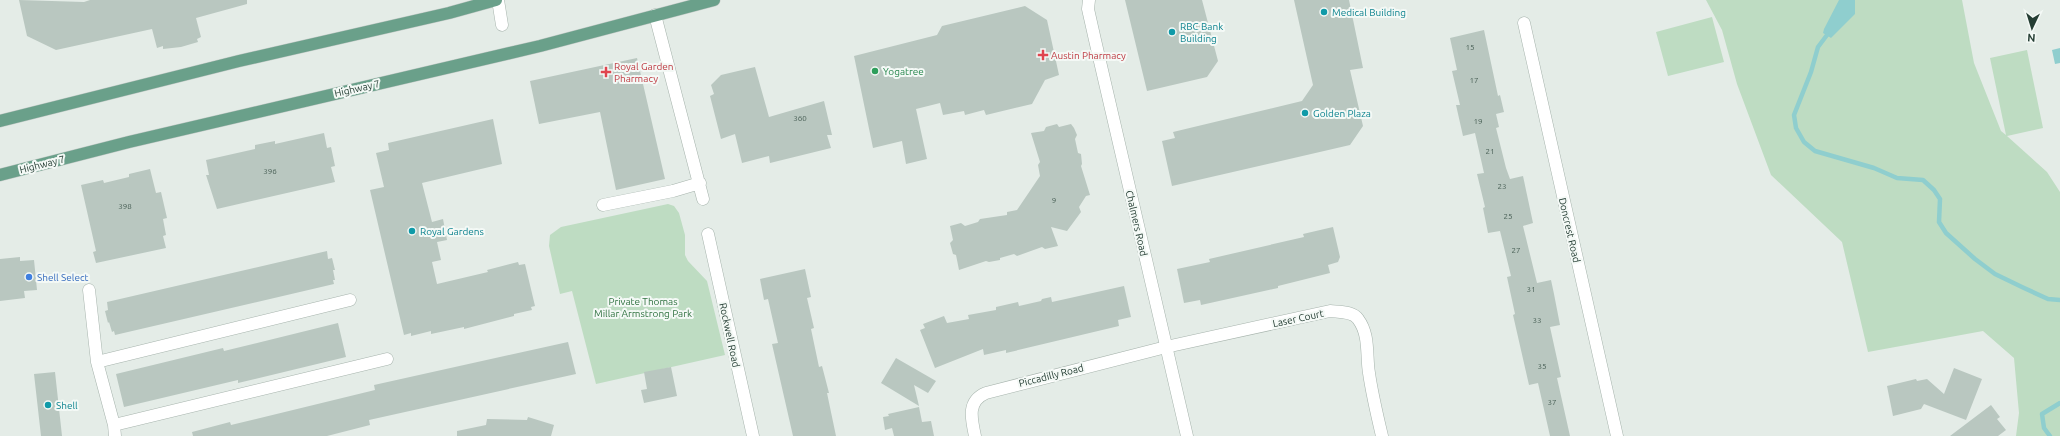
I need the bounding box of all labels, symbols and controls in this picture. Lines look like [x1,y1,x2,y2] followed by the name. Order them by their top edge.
[1319,7,1329,17] marker: Medical Building
[1332,7,1406,18] place label: Medical Building
[2012,8,2052,48] north arrow
[1180,21,1223,44] place label: RBC Bank Building
[1167,27,1177,37] marker: RBC Bank Building
[2027,32,2036,44] text: N
[1465,43,1475,52] house number: 15
[1038,50,1048,60] marker: Austin Pharmacy
[1051,50,1126,61] place label: Austin Pharmacy
[614,61,674,84] place label: Royal Garden Pharmacy
[870,66,880,76] marker: Yogatree
[883,66,924,77] place label: Yogatree
[601,67,611,77] marker: Royal Garden Pharmacy
[1469,76,1479,85] house number: 17
[333,78,381,99] street label: Highway 7
[1300,108,1310,118] marker: Golden Plaza
[1313,108,1371,119] place label: Golden Plaza
[793,114,807,123] house number: 360
[1473,117,1483,126] house number: 19
[1485,147,1495,156] house number: 21
[18,154,66,175] street label: Highway 7
[263,167,277,176] house number: 396
[1497,182,1507,191] house number: 23
[1124,189,1149,257] street label: Chalmers Road
[1052,196,1056,205] house number: 9
[1557,197,1582,264] street label: Doncrest Road
[118,202,132,211] house number: 398
[1503,212,1513,221] house number: 25
[407,226,417,236] marker: Royal Gardens
[420,226,484,237] place label: Royal Gardens
[1511,246,1521,255] house number: 27
[24,272,34,282] marker: Shell Select
[37,272,89,283] place label: Shell Select
[1526,285,1536,294] house number: 31
[594,296,692,319] park label: Private Thomas Millar Armstrong Park
[717,302,742,368] street label: Rockwell Road
[1272,308,1325,329] street label: Laser Court
[1532,316,1542,325] house number: 33
[1018,362,1085,389] street label: Piccadilly Road
[1537,362,1547,371] house number: 35
[1547,398,1557,407] house number: 37
[43,400,53,410] marker: Shell
[56,400,78,411] place label: Shell

